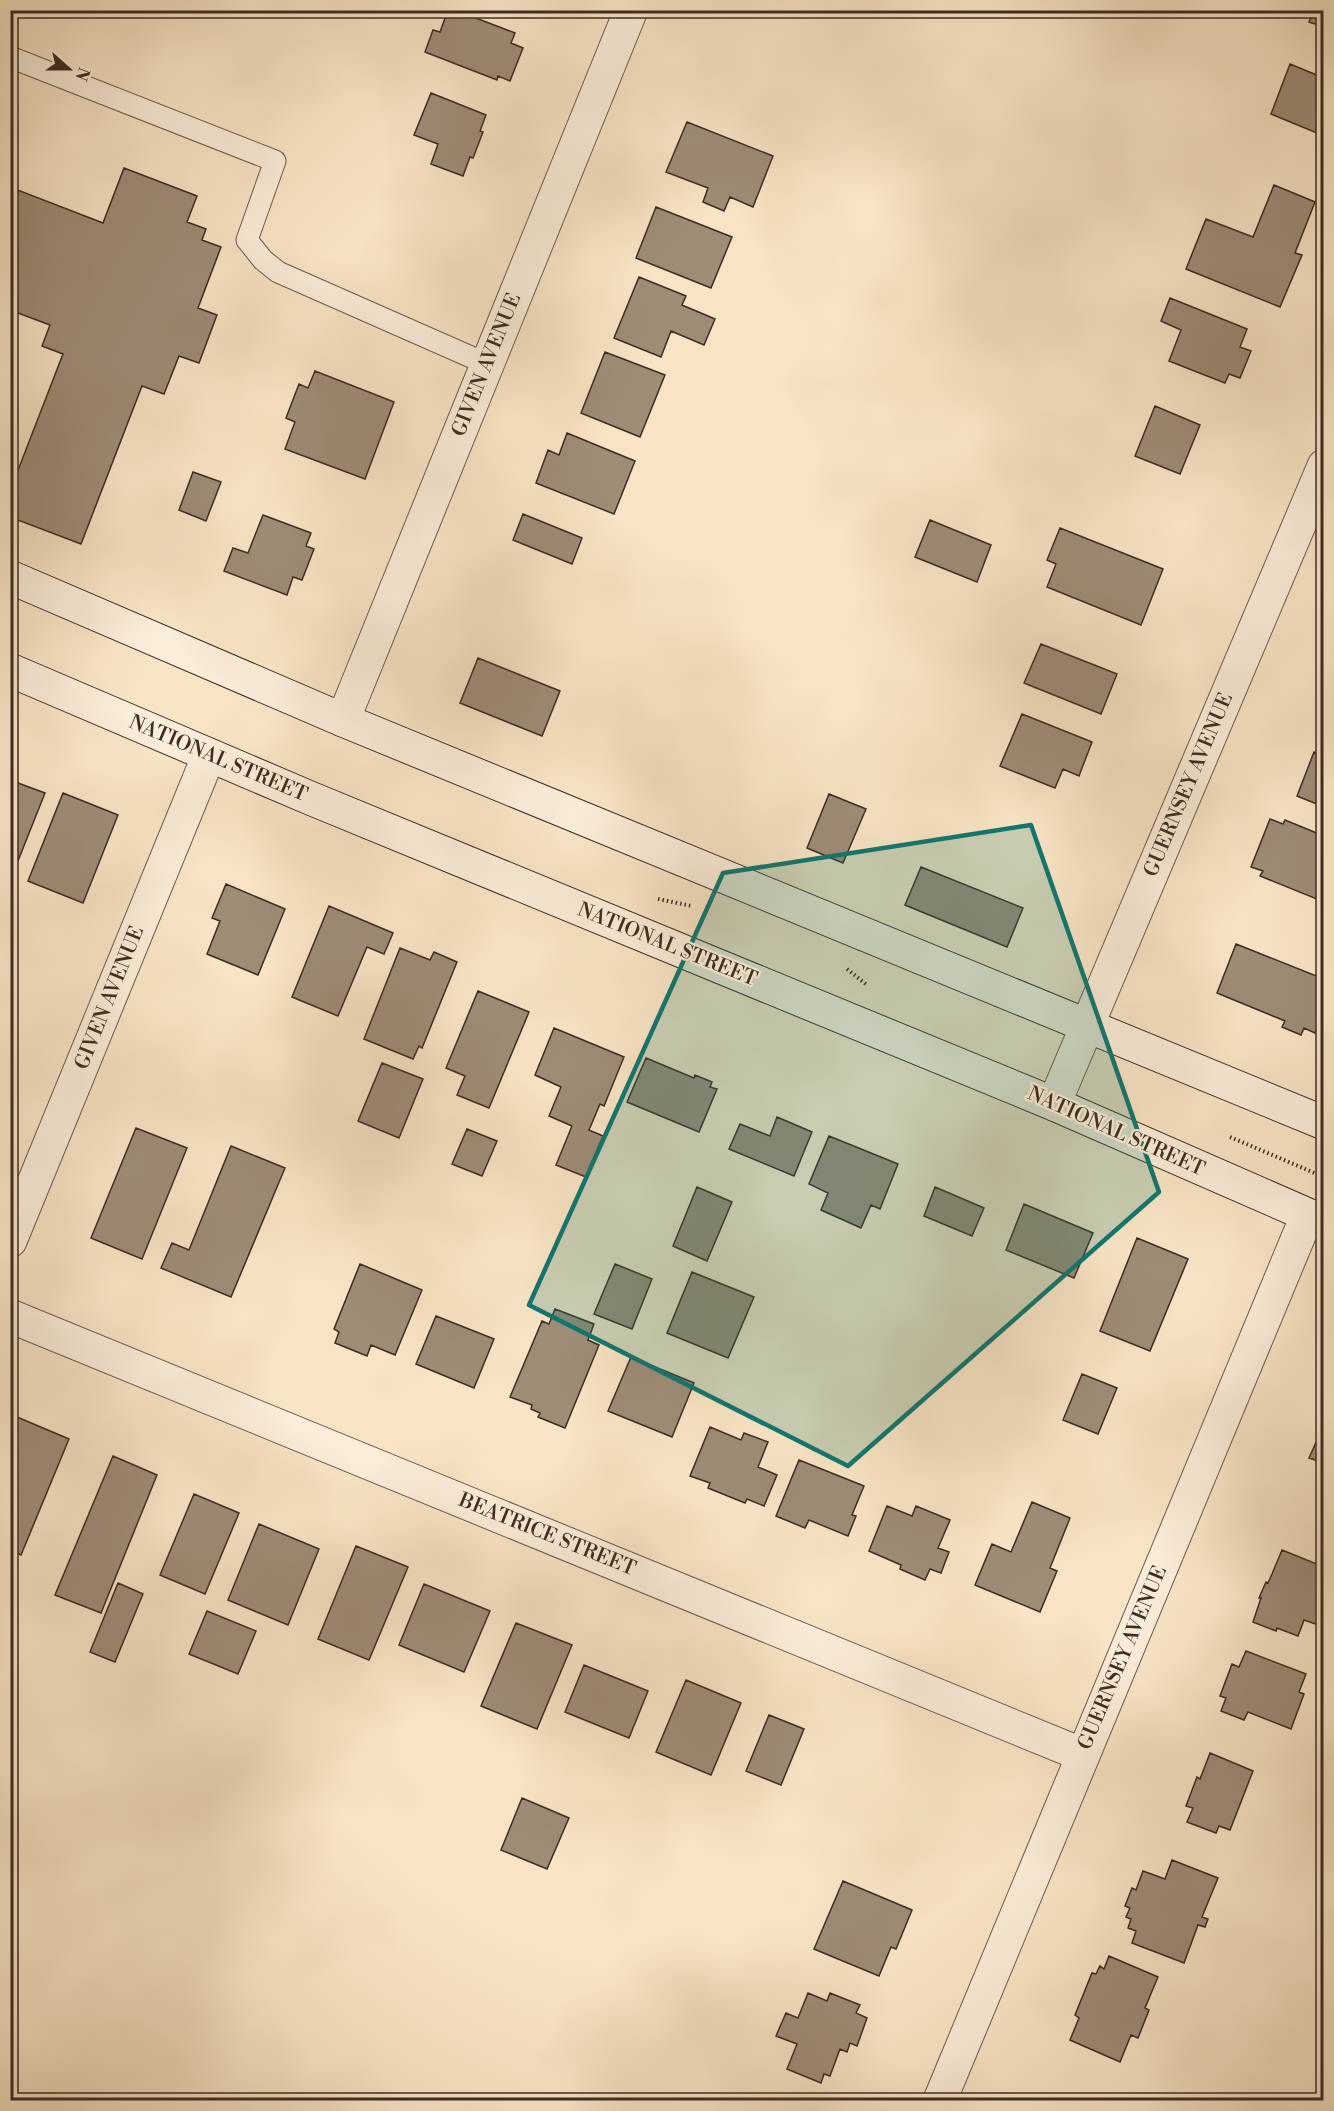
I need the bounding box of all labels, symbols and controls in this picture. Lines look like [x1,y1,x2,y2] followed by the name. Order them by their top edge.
[39,39,99,99] north arrow
[70,65,94,84] text: N
[447,290,527,440] street label: GIVEN AVENUE
[1139,689,1239,881] street label: GUERNSEY AVENUE
[125,710,311,808] street label: NATIONAL STREET
[574,898,760,992] street label: NATIONAL STREET
[70,923,150,1073] street label: GIVEN AVENUE
[1023,1082,1209,1182] street label: NATIONAL STREET
[454,1488,639,1582] street label: BEATRICE STREET
[1073,1562,1173,1754] street label: GUERNSEY AVENUE

